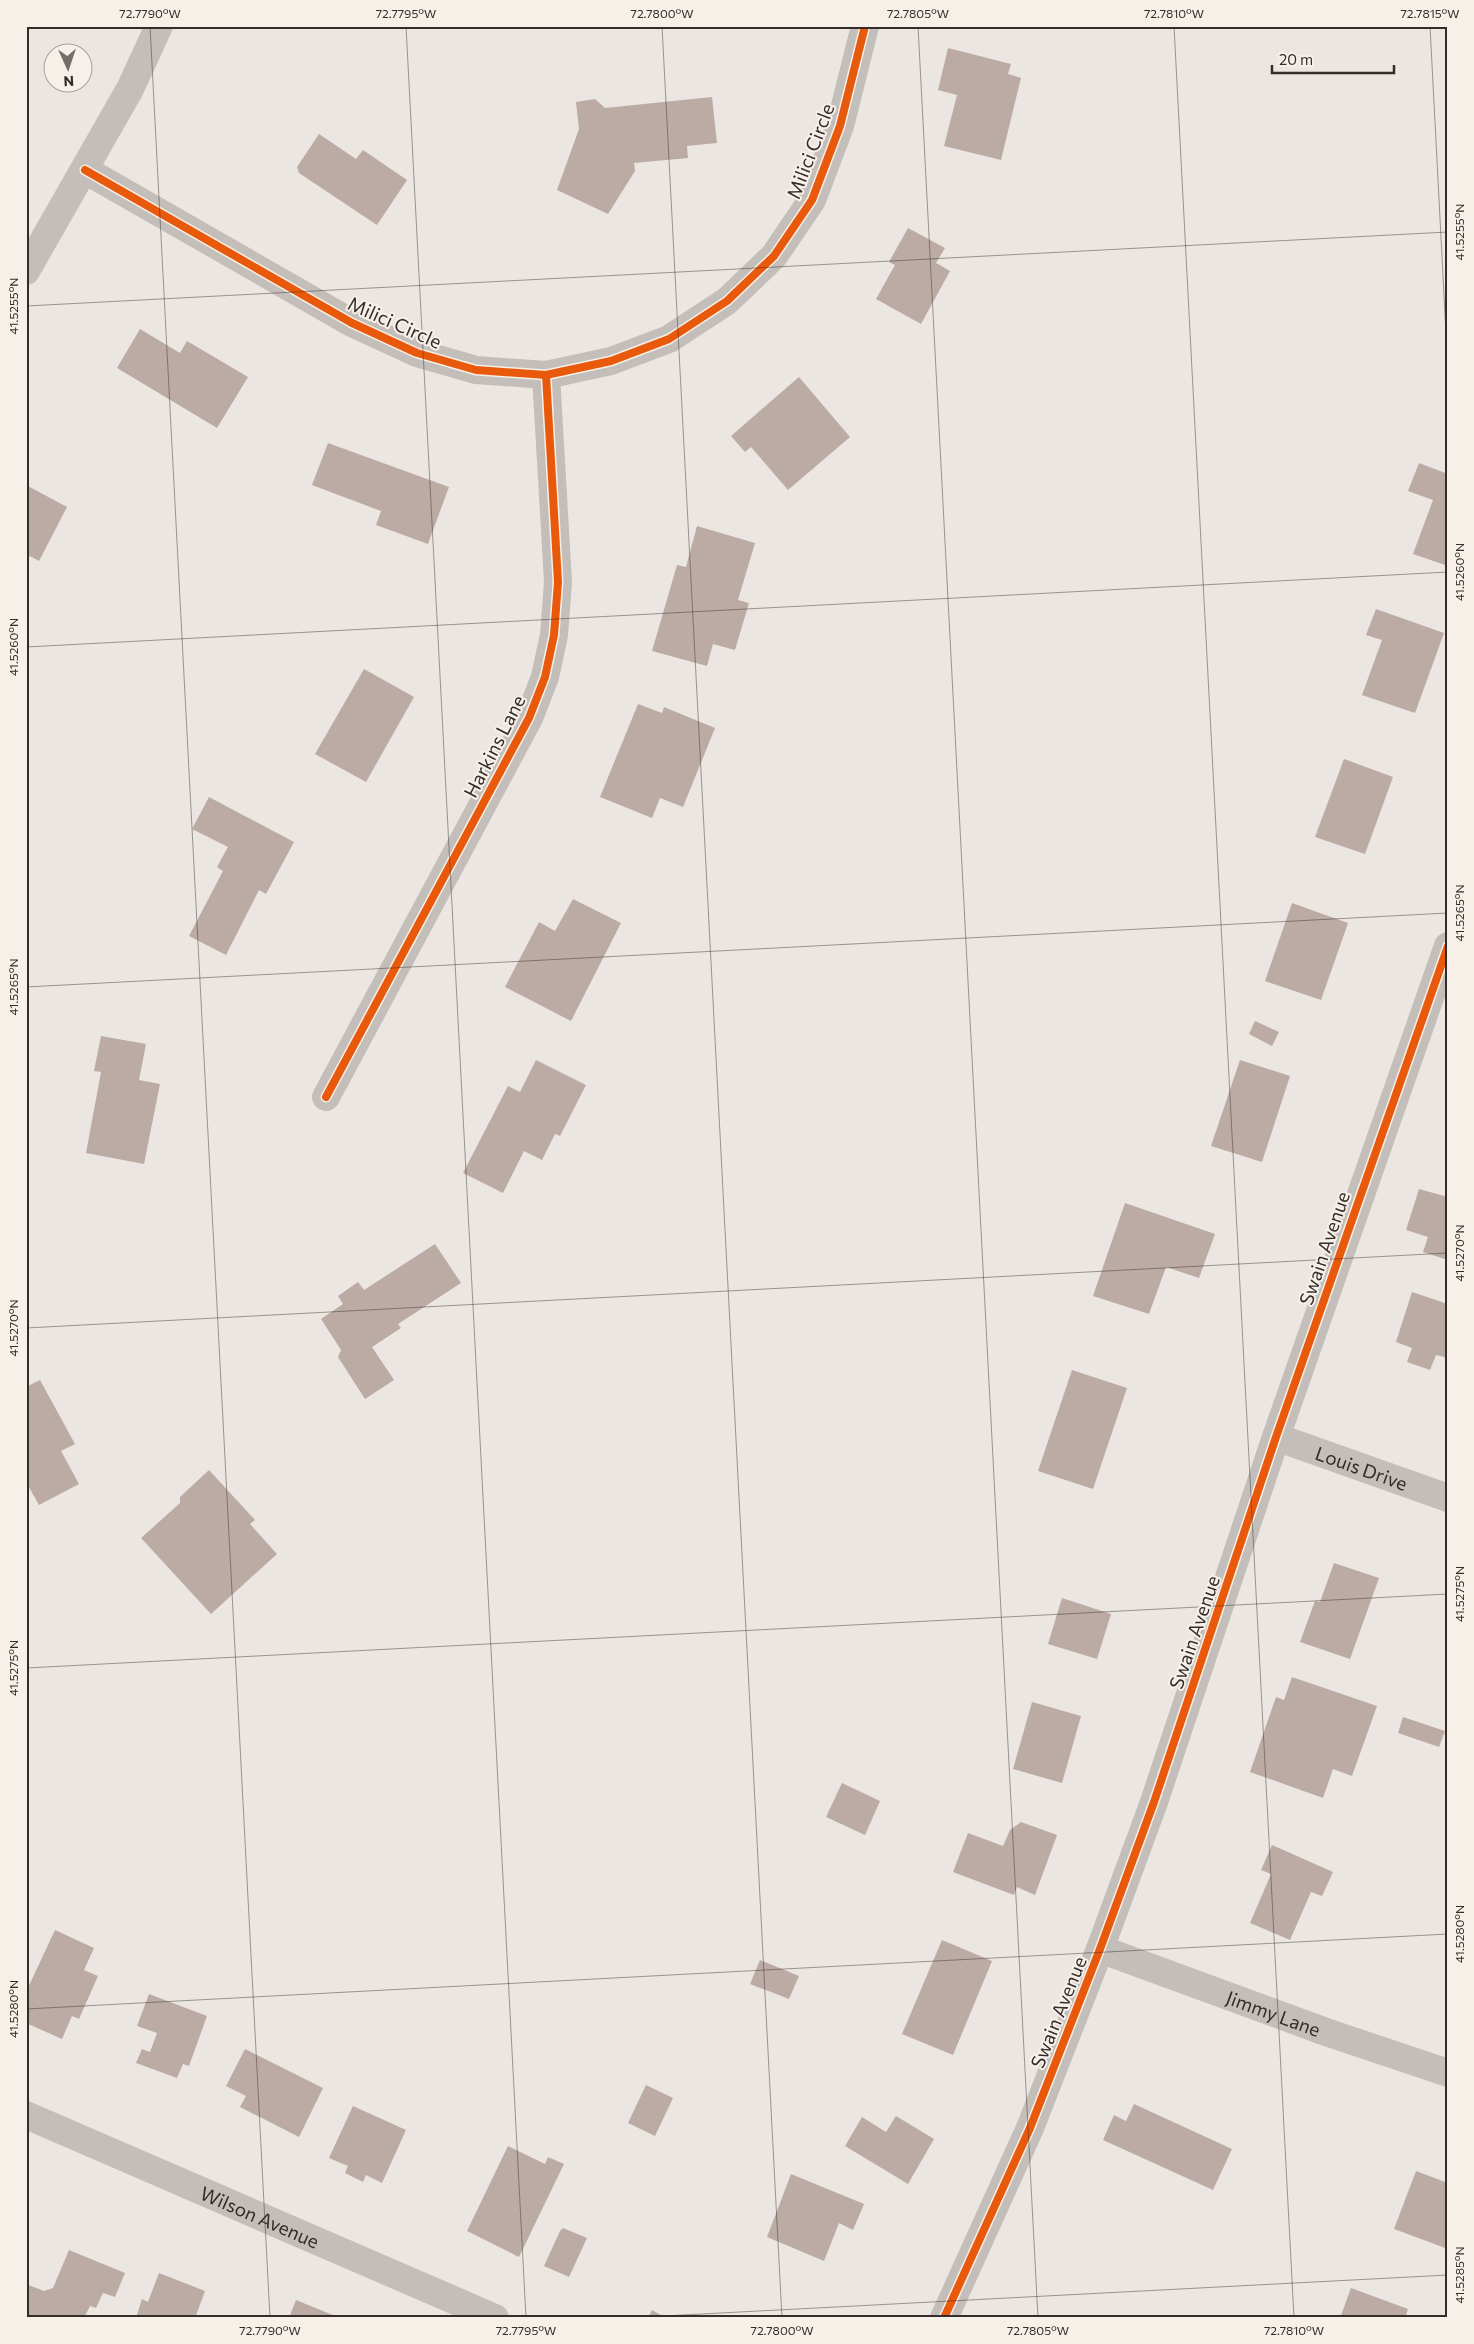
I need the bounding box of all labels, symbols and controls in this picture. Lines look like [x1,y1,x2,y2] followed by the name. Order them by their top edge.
[119,6,181,20] text: 72.7790°W
[376,6,436,20] text: 72.7795°W
[631,6,693,20] text: 72.7800°W
[887,6,949,20] text: 72.7805°W
[1144,6,1204,20] text: 72.7810°W
[1400,6,1460,20] text: 72.7815°W
[42,42,92,92] north arrow
[1272,42,1394,74] scale bar
[1279,50,1313,68] text: 20 m
[63,73,74,90] text: N
[781,100,839,202] street label: Milici Circle
[1452,204,1466,260] text: 41.5255°N
[6,278,20,334] text: 41.5255°N
[345,291,445,353] street label: Milici Circle
[1452,543,1466,601] text: 41.5260°N
[6,618,20,676] text: 41.5260°N
[458,691,530,801] street label: Harkins Lane
[1452,884,1466,942] text: 41.5265°N
[6,958,20,1016] text: 41.5265°N
[1294,1188,1354,1308] street label: Swain Avenue
[1452,1224,1466,1282] text: 41.5270°N
[6,1299,20,1357] text: 41.5270°N
[1313,1441,1411,1494] street label: Louis Drive
[1452,1566,1466,1622] text: 41.5275°N
[1164,1572,1224,1692] street label: Swain Avenue
[6,1640,20,1696] text: 41.5275°N
[1452,1905,1466,1963] text: 41.5280°N
[1025,1953,1091,2071] street label: Swain Avenue
[6,1980,20,2038] text: 41.5280°N
[1223,1985,1324,2041] street label: Jimmy Lane
[197,2181,323,2252] street label: Wilson Avenue
[1452,2246,1466,2304] text: 41.5285°N
[239,2323,301,2337] text: 72.7790°W
[496,2323,556,2337] text: 72.7795°W
[751,2323,813,2337] text: 72.7800°W
[1007,2323,1069,2337] text: 72.7805°W
[1264,2323,1324,2337] text: 72.7810°W

